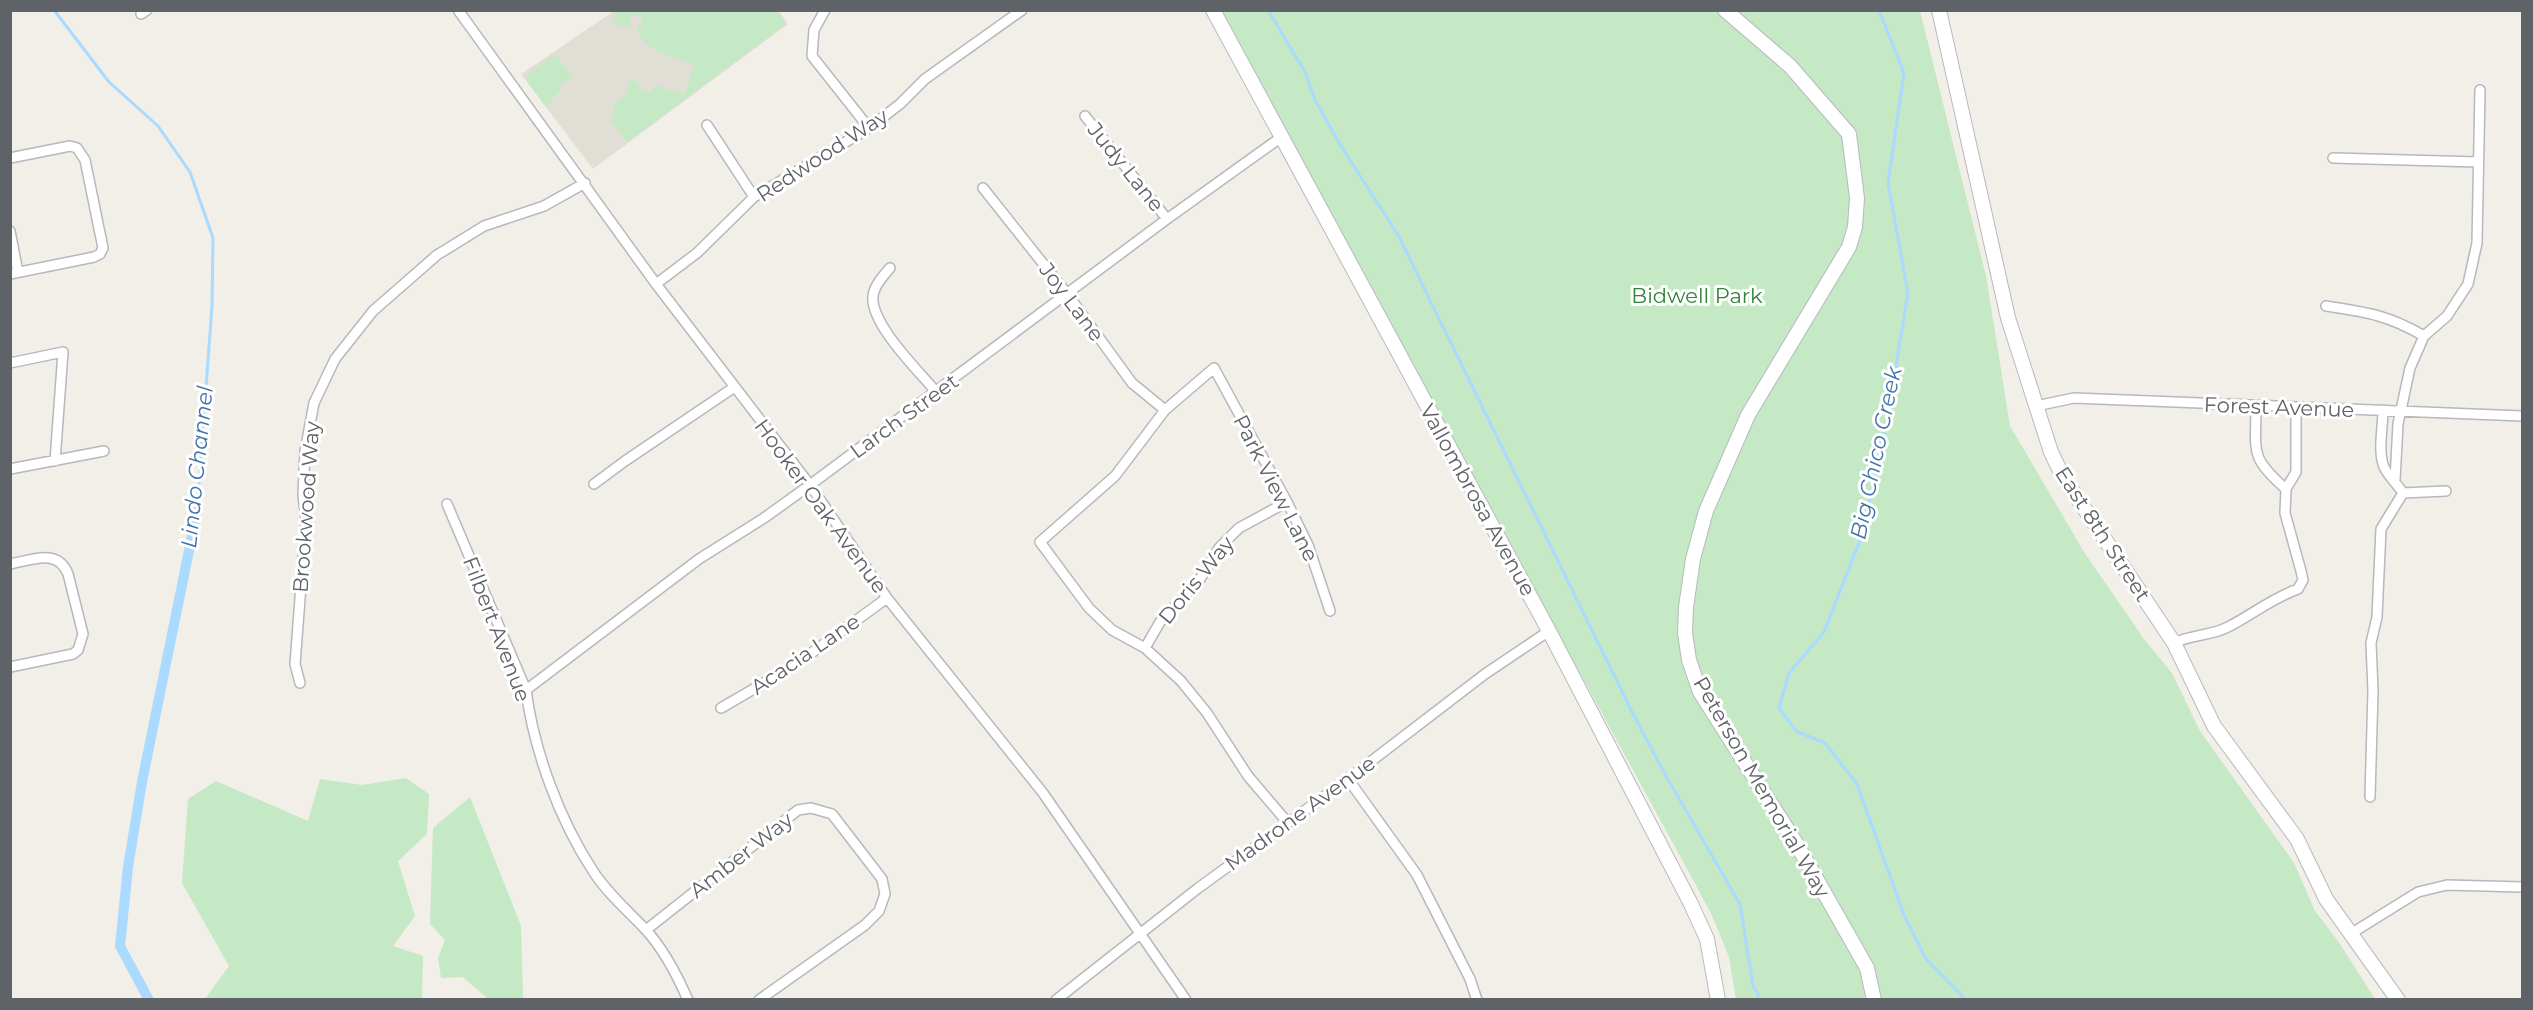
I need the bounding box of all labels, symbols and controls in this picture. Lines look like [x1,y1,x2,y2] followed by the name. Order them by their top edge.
[752,103,893,207] street label: Redwood Way
[1082,117,1169,217] street label: Judy Lane
[1034,257,1110,346] street label: Joy Lane
[1631,283,1763,308] park label: Bidwell Park
[1845,363,1908,542] water label: Big Chico Creek
[845,368,963,464] street label: Larch Street
[175,385,219,549] water label: Lindo Channel
[2203,392,2355,422] street label: Forest Avenue
[1415,400,1541,600] street label: Vallombrosa Avenue
[1228,410,1324,566] street label: Park View Lane
[749,414,893,598] street label: Hooker Oak Avenue
[288,420,325,594] street label: Brookwood Way
[2050,462,2156,606] street label: East 8th Street
[1153,531,1239,629] street label: Doris Way
[458,553,536,705] street label: Filbert Avenue
[746,608,864,700] street label: Acacia Lane
[1688,672,1836,902] street label: Peterson Memorial Way
[1220,750,1380,876] street label: Madrone Avenue
[685,807,798,903] street label: Amber Way

